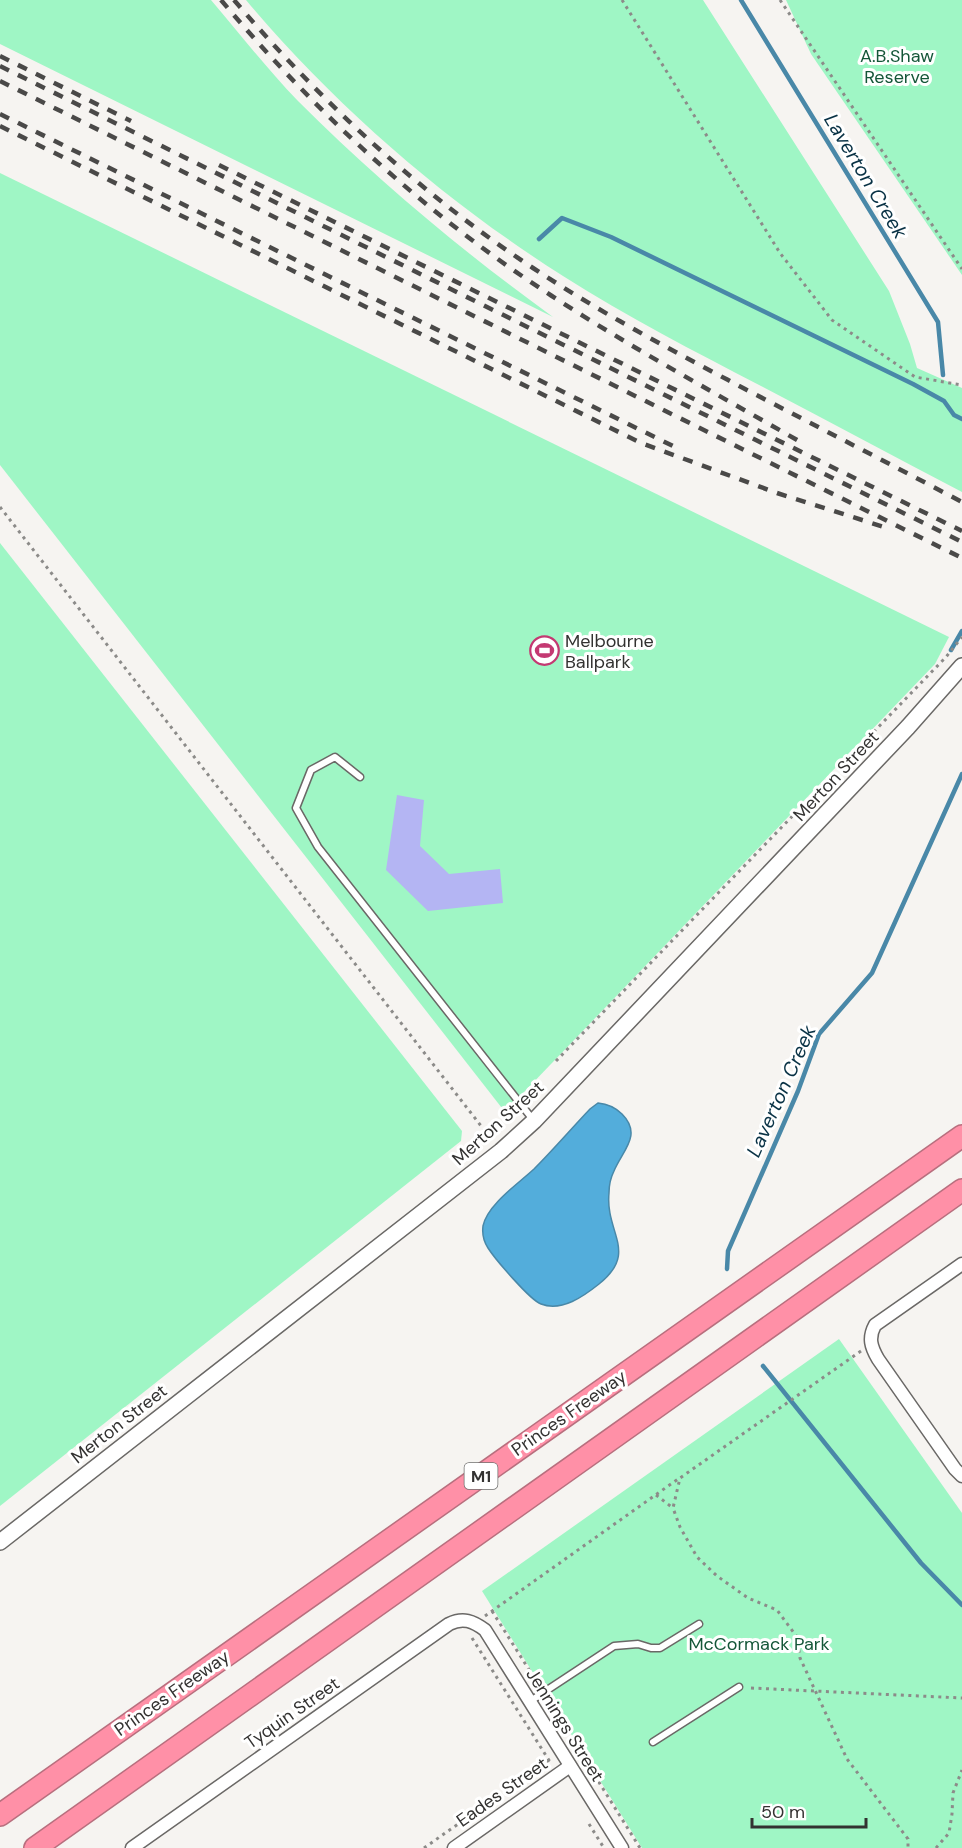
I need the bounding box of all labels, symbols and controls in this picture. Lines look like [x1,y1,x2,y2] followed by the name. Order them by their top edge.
[860,44,934,89] park label: A.B.Shaw Reserve
[818,109,914,244] water label: Laverton Creek
[565,629,654,674] place label: Melbourne Ballpark
[528,635,560,667] sports icon: Melbourne Ballpark
[788,726,884,826] street label: Merton Street
[740,1020,822,1161] water label: Laverton Creek
[447,1075,549,1171] street label: Merton Street
[507,1364,631,1462] street label: Princes Freeway
[66,1379,172,1469] street label: Merton Street
[464,1463,498,1489] road number: M1
[688,1632,830,1656] park label: McCormack Park
[110,1644,234,1742] street label: Princes Freeway
[521,1664,609,1786] street label: Jennings Street
[240,1672,344,1754] street label: Tyquin Street
[452,1752,552,1832] street label: Eades Street
[752,1791,866,1829] scale bar
[761,1800,805,1824] text: 50 m

